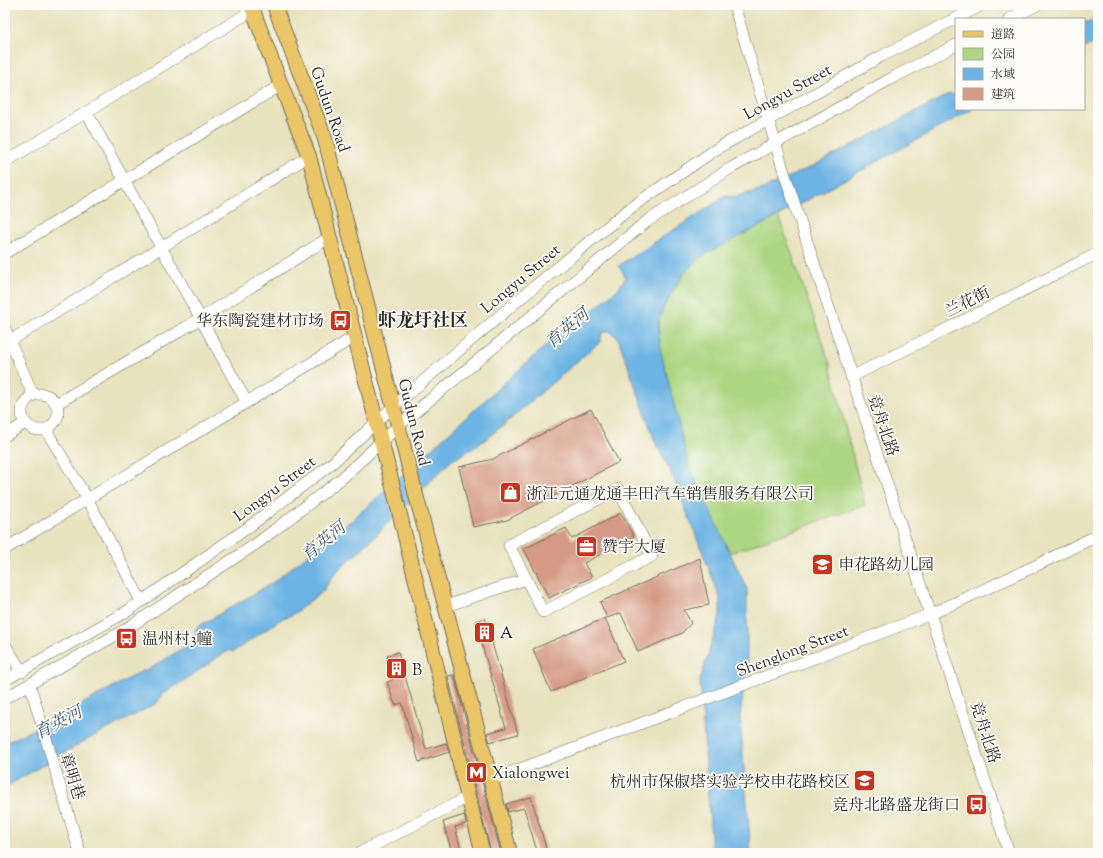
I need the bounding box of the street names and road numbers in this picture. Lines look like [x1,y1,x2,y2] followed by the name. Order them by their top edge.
[740,59,837,127] street label: Longyu Street
[303,64,354,156] street label: Gudun Road
[477,239,567,320] street label: Longyu Street
[942,282,995,324] street label: 兰花街
[391,377,435,469] street label: Gudun Road
[860,392,903,460] street label: 竞舟北路
[230,451,322,528] street label: Longyu Street
[734,620,853,684] street label: Shenglong Street
[963,699,1004,767] street label: 竞舟北路
[52,750,89,803] street label: 章明巷

